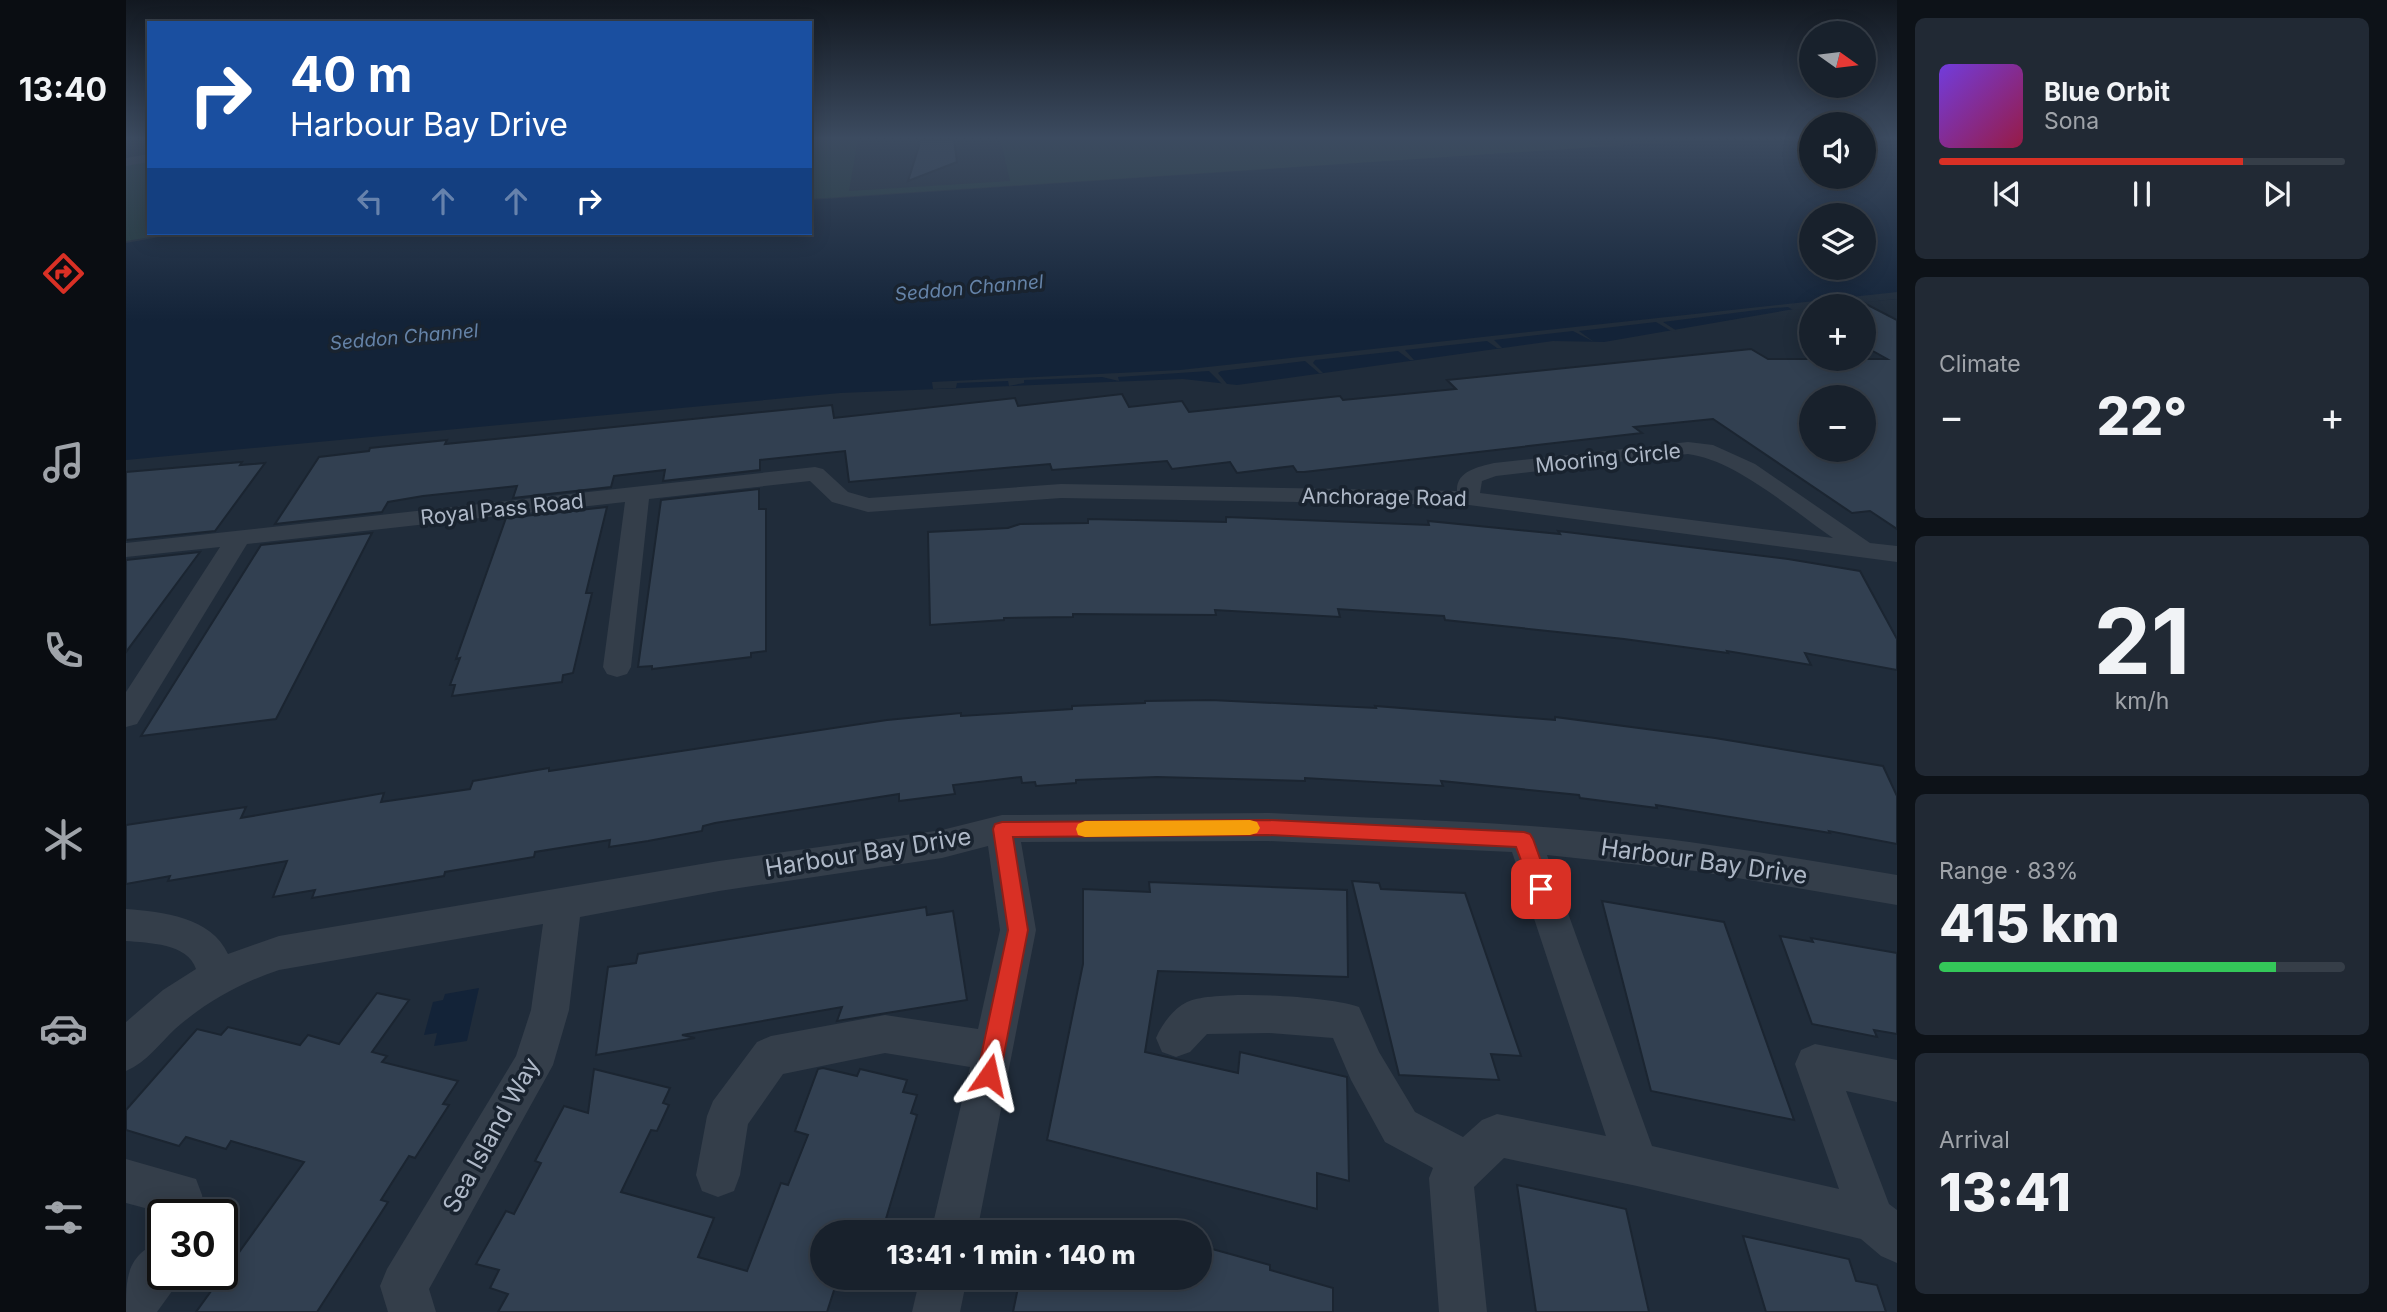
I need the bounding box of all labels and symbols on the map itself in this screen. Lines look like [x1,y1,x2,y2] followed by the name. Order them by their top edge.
[1799,21,1876,98] north arrow
[894,270,1045,306] water label: Seddon Channel
[329,319,480,355] water label: Seddon Channel
[1534,438,1682,478] street label: Mooring Circle
[1301,483,1467,511] street label: Anchorage Road
[419,488,585,530] street label: Royal Pass Road
[763,821,973,883] street label: Harbour Bay Drive
[1599,832,1809,890] street label: Harbour Bay Drive
[1511,859,1571,919] pin
[952,1038,1026,1112] position arrow
[436,1052,546,1218] street label: Sea Island Way
[147,1199,238,1290] speed limit sign: 30

